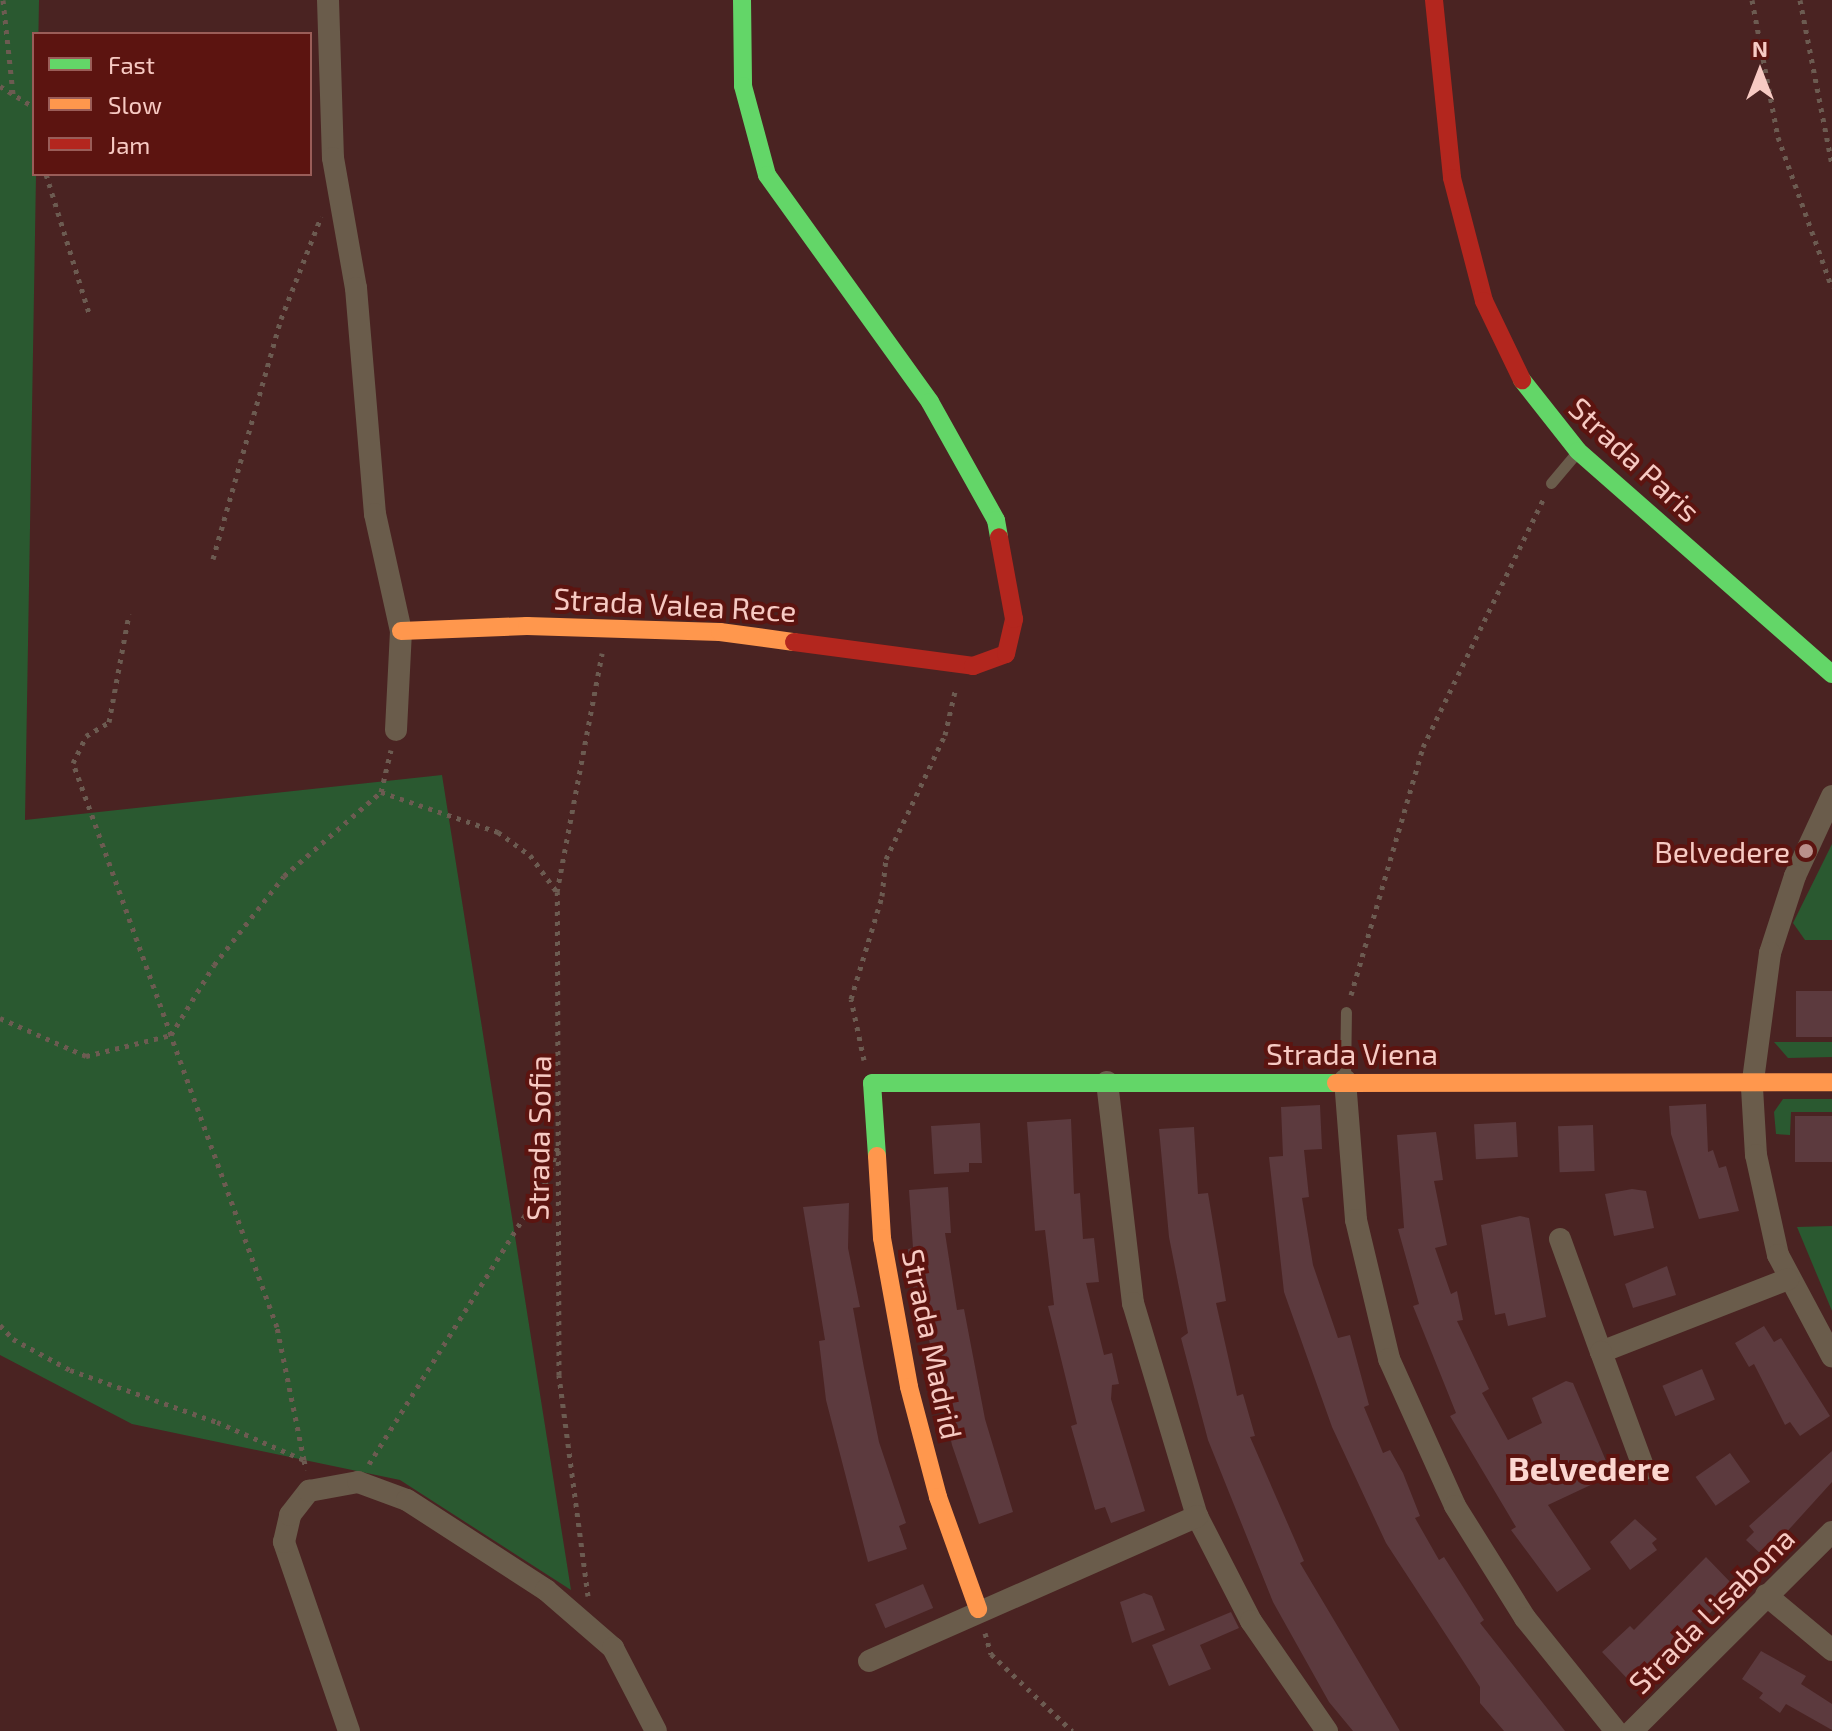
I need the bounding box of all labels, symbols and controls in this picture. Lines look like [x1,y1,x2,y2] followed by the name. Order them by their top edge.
[32,32,312,176] legend
[1720,32,1800,112] north arrow
[1752,35,1768,61] text: N
[108,50,155,79] text: Fast
[108,90,162,119] text: Slow
[108,130,150,159] text: Jam
[1562,389,1708,529] street label: Strada Paris
[552,580,798,628] street label: Strada Valea Rece
[1654,833,1790,869] place label: Belvedere
[1797,842,1815,860] marker: Belvedere
[1266,1035,1438,1071] street label: Strada Viena
[519,1055,557,1221] street label: Strada Sofia
[895,1246,971,1442] street label: Strada Madrid
[1508,1448,1670,1488] district label: Belvedere
[1621,1520,1801,1700] street label: Strada Lisabona

